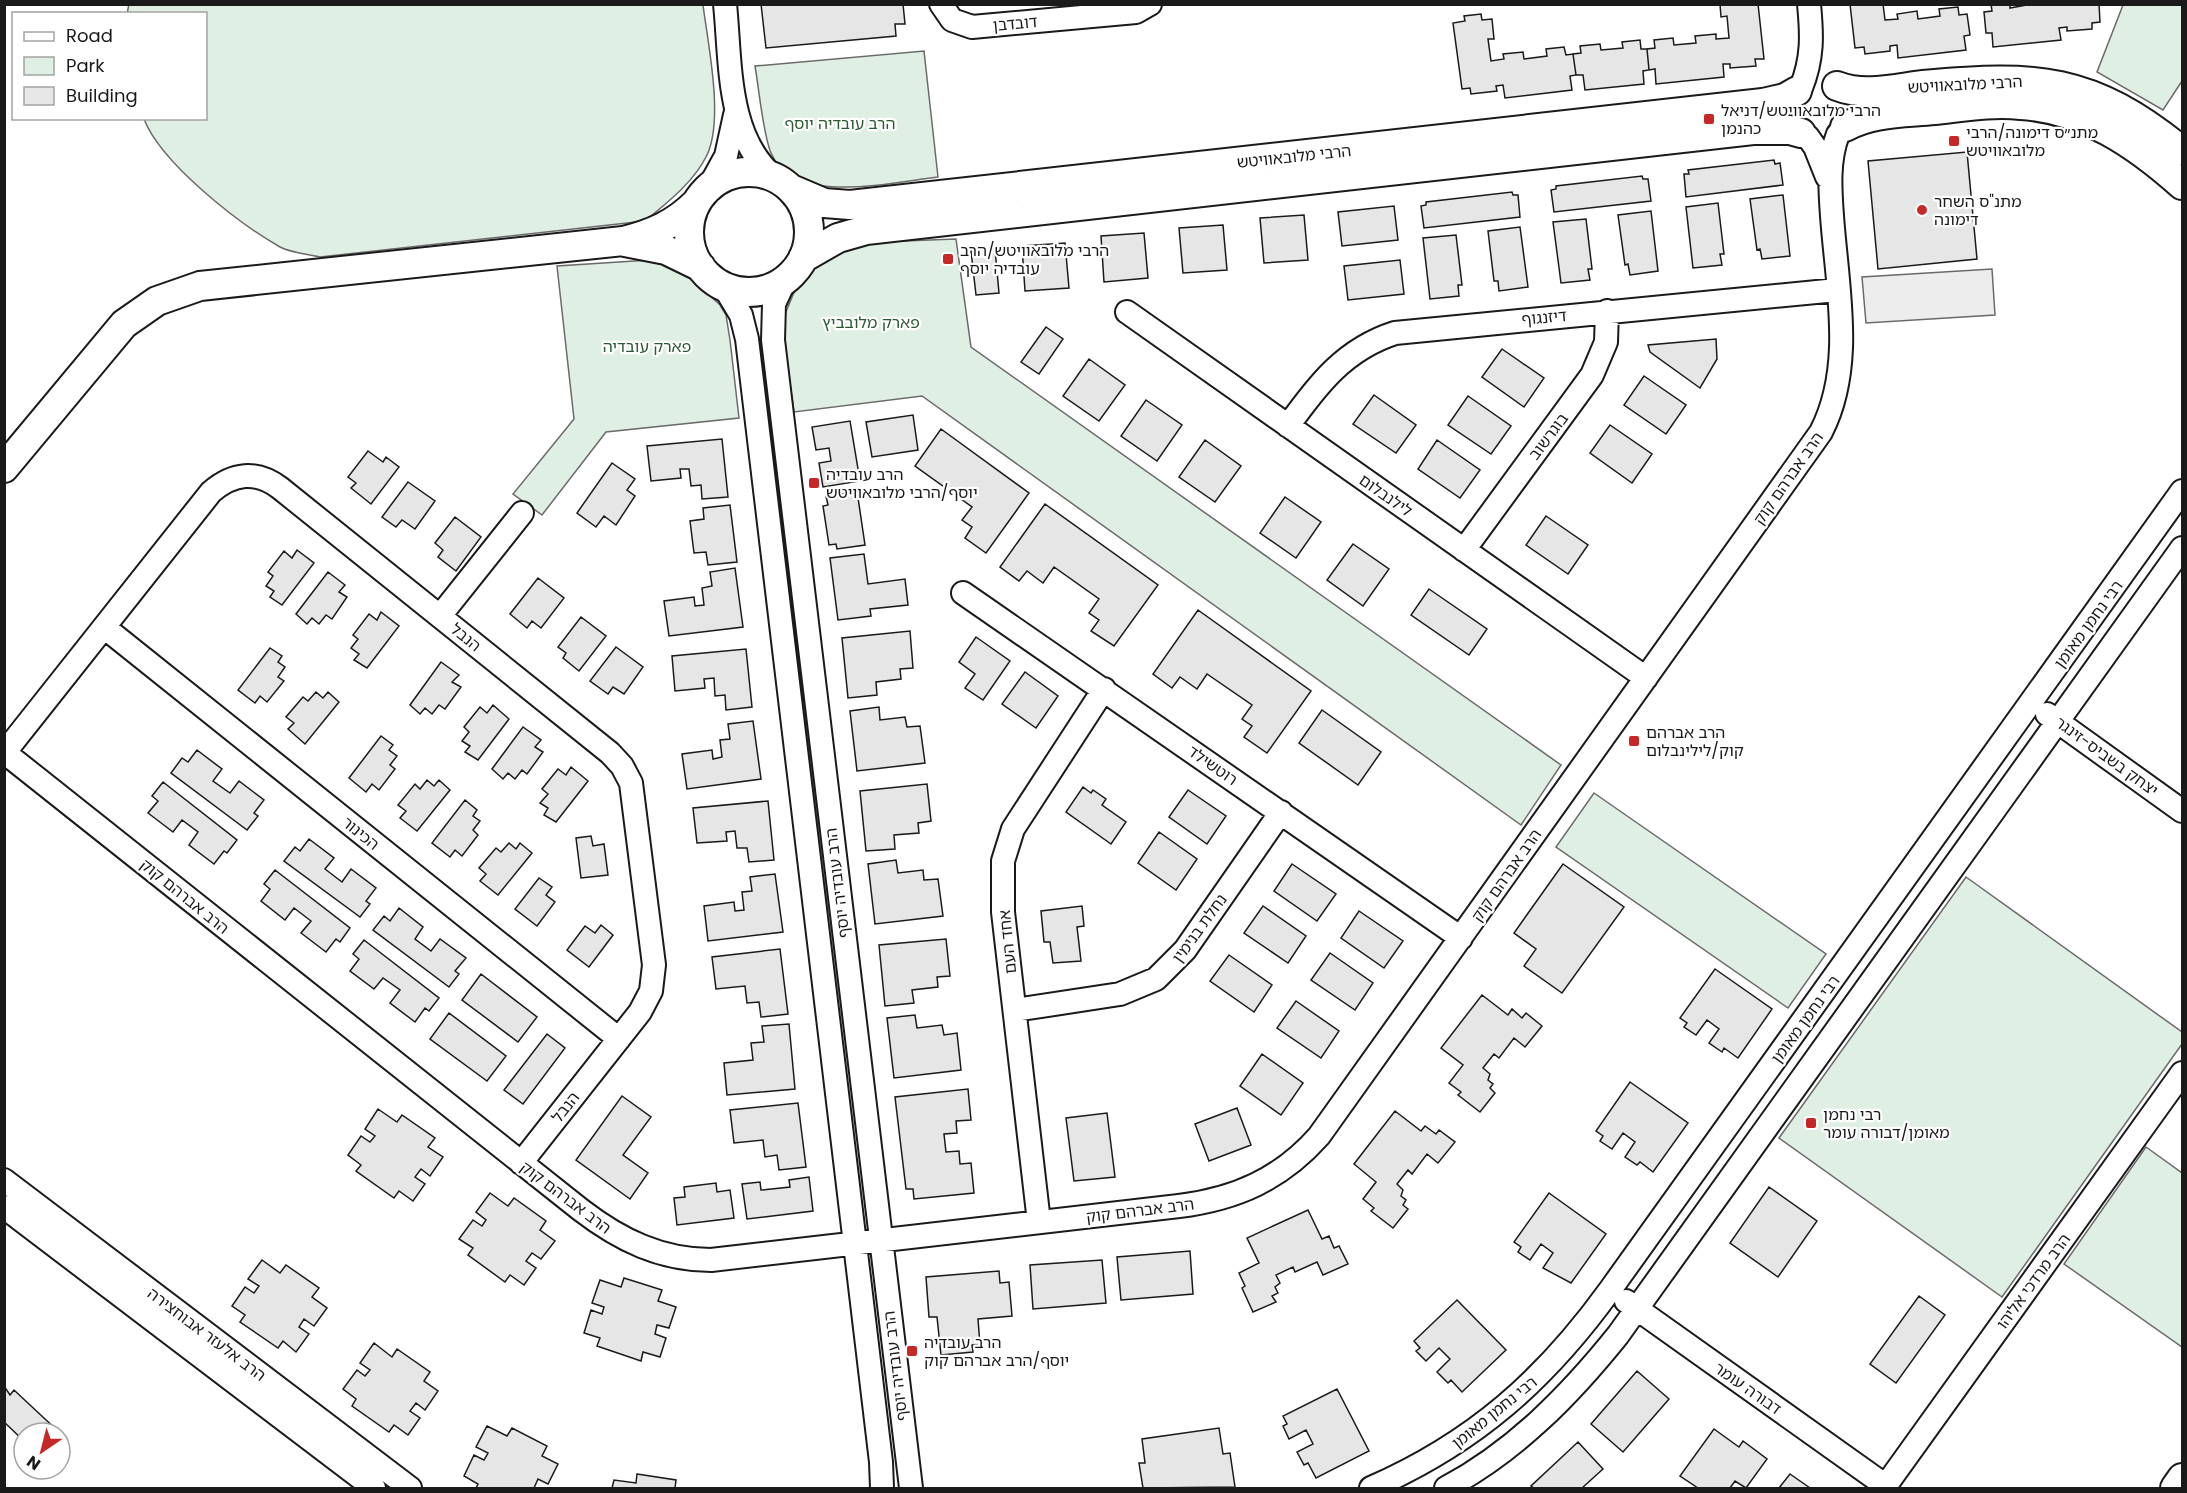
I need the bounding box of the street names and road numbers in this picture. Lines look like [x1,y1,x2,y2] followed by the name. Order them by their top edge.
[992,10,1039,37] street label: דובדבן
[1907,70,2023,99] street label: הרבי מלובאוויטש
[1236,139,1352,174] street label: הרבי מלובאוויטש
[1520,304,1568,331] street label: דיזנגוף
[1523,408,1574,465] street label: בוגרשוב
[1748,427,1829,529] street label: הרב אברהם קוק
[1354,469,1417,522] street label: לילנבלום
[2049,575,2128,673] street label: רבי נחמן מאומן
[445,618,486,657] street label: הנבל
[2050,711,2163,802] street label: יצחק בשביס-זינגר
[1183,740,1242,791] street label: רוטשילד
[337,811,384,856] street label: הכינור
[1466,824,1547,926] street label: הרב אברהם קוק
[819,827,856,939] street label: הרב עובדיה יוסף
[135,853,234,939] street label: הרב אברהם קוק
[1167,889,1232,968] street label: נחלת בנימין
[993,909,1022,975] street label: אחד העם
[1766,970,1845,1068] street label: רבי נחמן מאומן
[546,1087,585,1128] street label: הנבל
[515,1156,616,1239] street label: הרב אברהם קוק
[1085,1192,1195,1229] street label: הרב אברהם קוק
[1991,1229,2076,1334] street label: הרב מרדכי אליהו
[143,1282,271,1387] street label: הרב אלעזר אבוחצירה
[877,1310,914,1422] street label: הרב עובדיה יוסף
[1709,1357,1786,1420] street label: דבורה עומר
[1447,1371,1542,1454] street label: רבי נחמן מאומן

